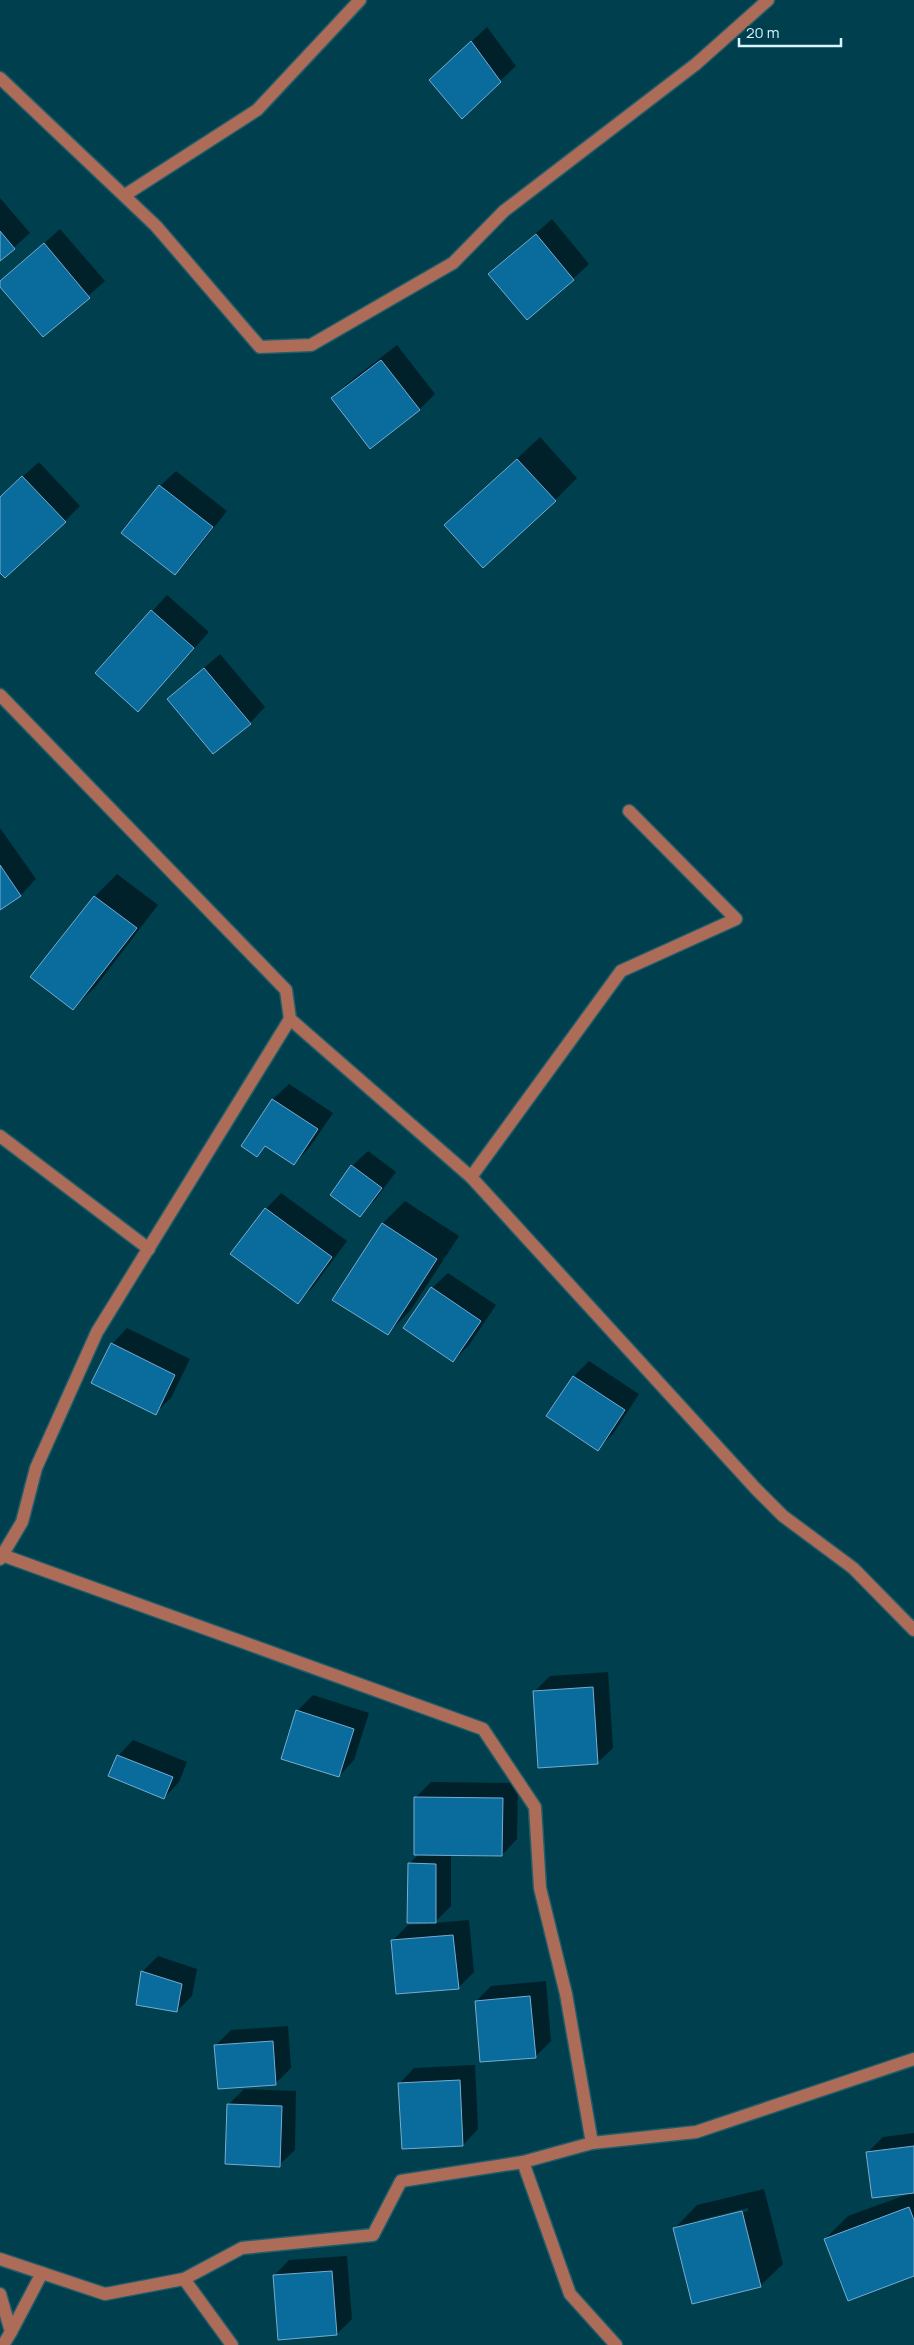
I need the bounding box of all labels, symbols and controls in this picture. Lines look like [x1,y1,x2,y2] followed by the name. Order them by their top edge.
[739,15,842,47] scale bar
[746,22,779,43] text: 20 m

